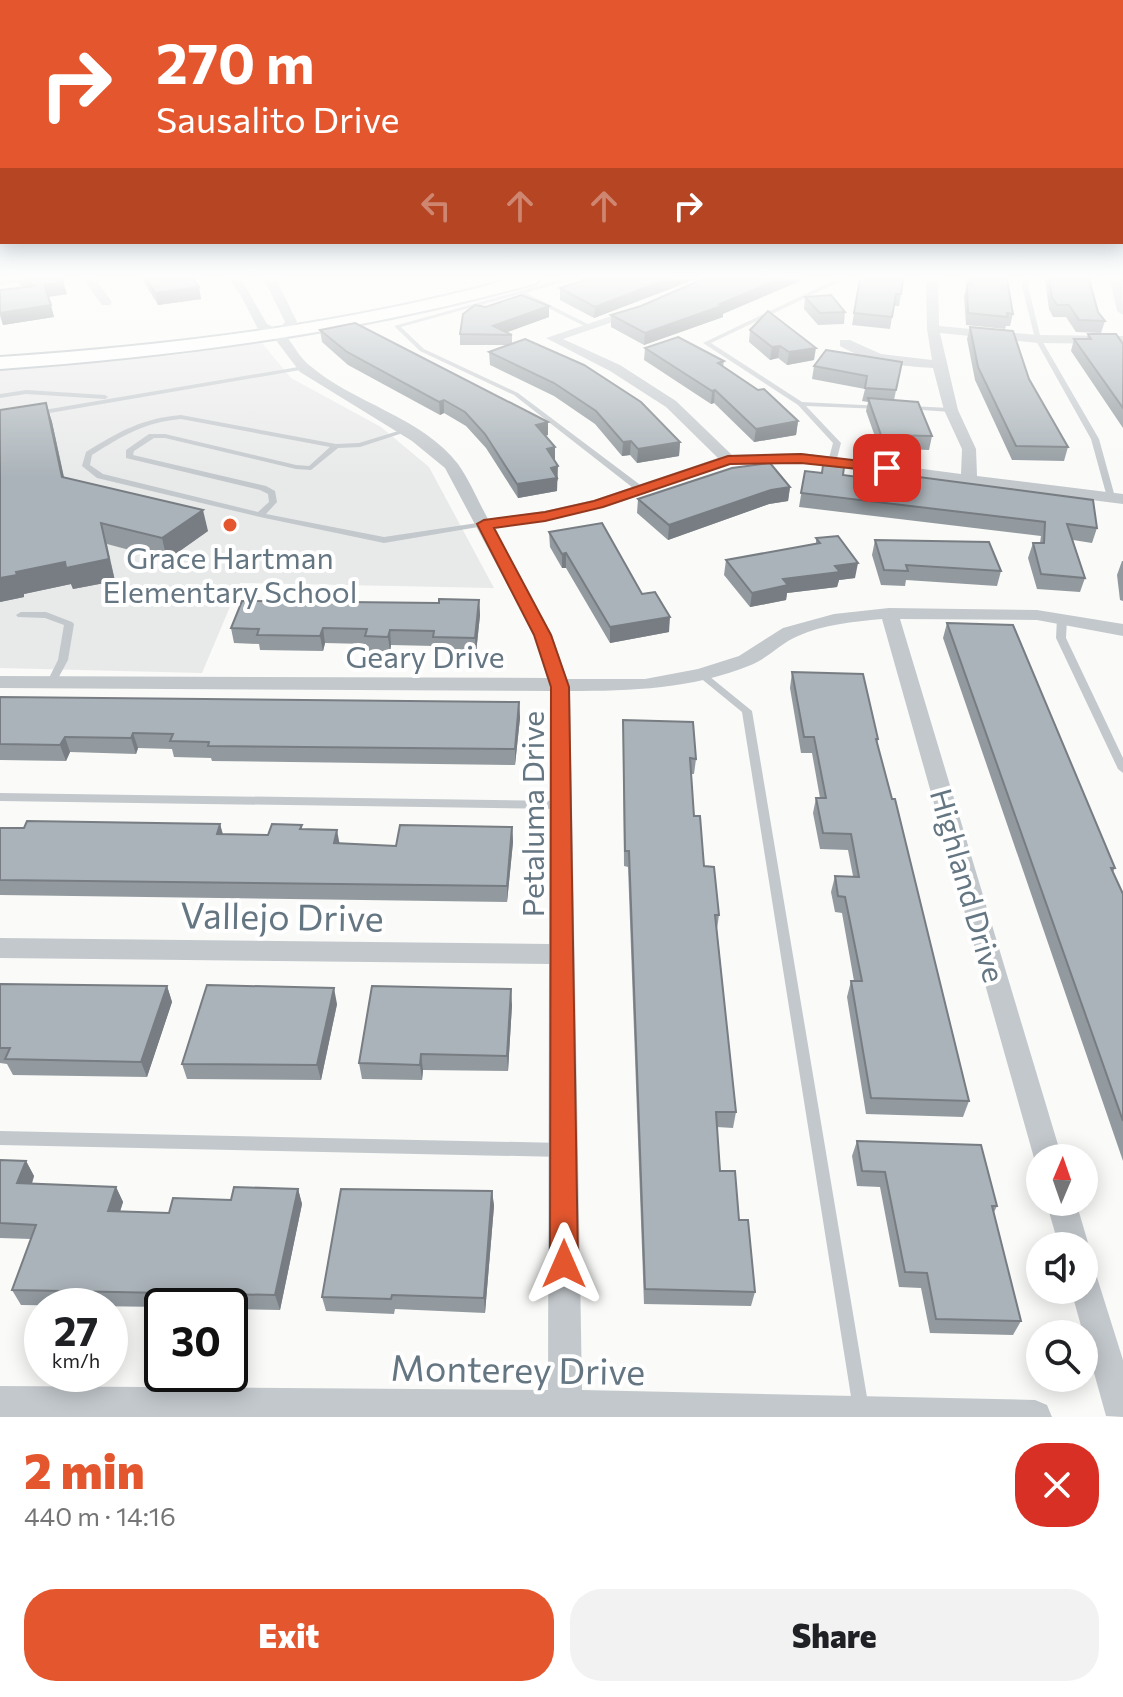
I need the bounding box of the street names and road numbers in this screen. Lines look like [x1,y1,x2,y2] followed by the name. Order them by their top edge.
[345,637,505,674] street label: Geary Drive
[513,711,550,917] street label: Petaluma Drive
[924,784,1014,986] street label: Highland Drive
[180,891,384,939] street label: Vallejo Drive
[390,1344,646,1392] street label: Monterey Drive

